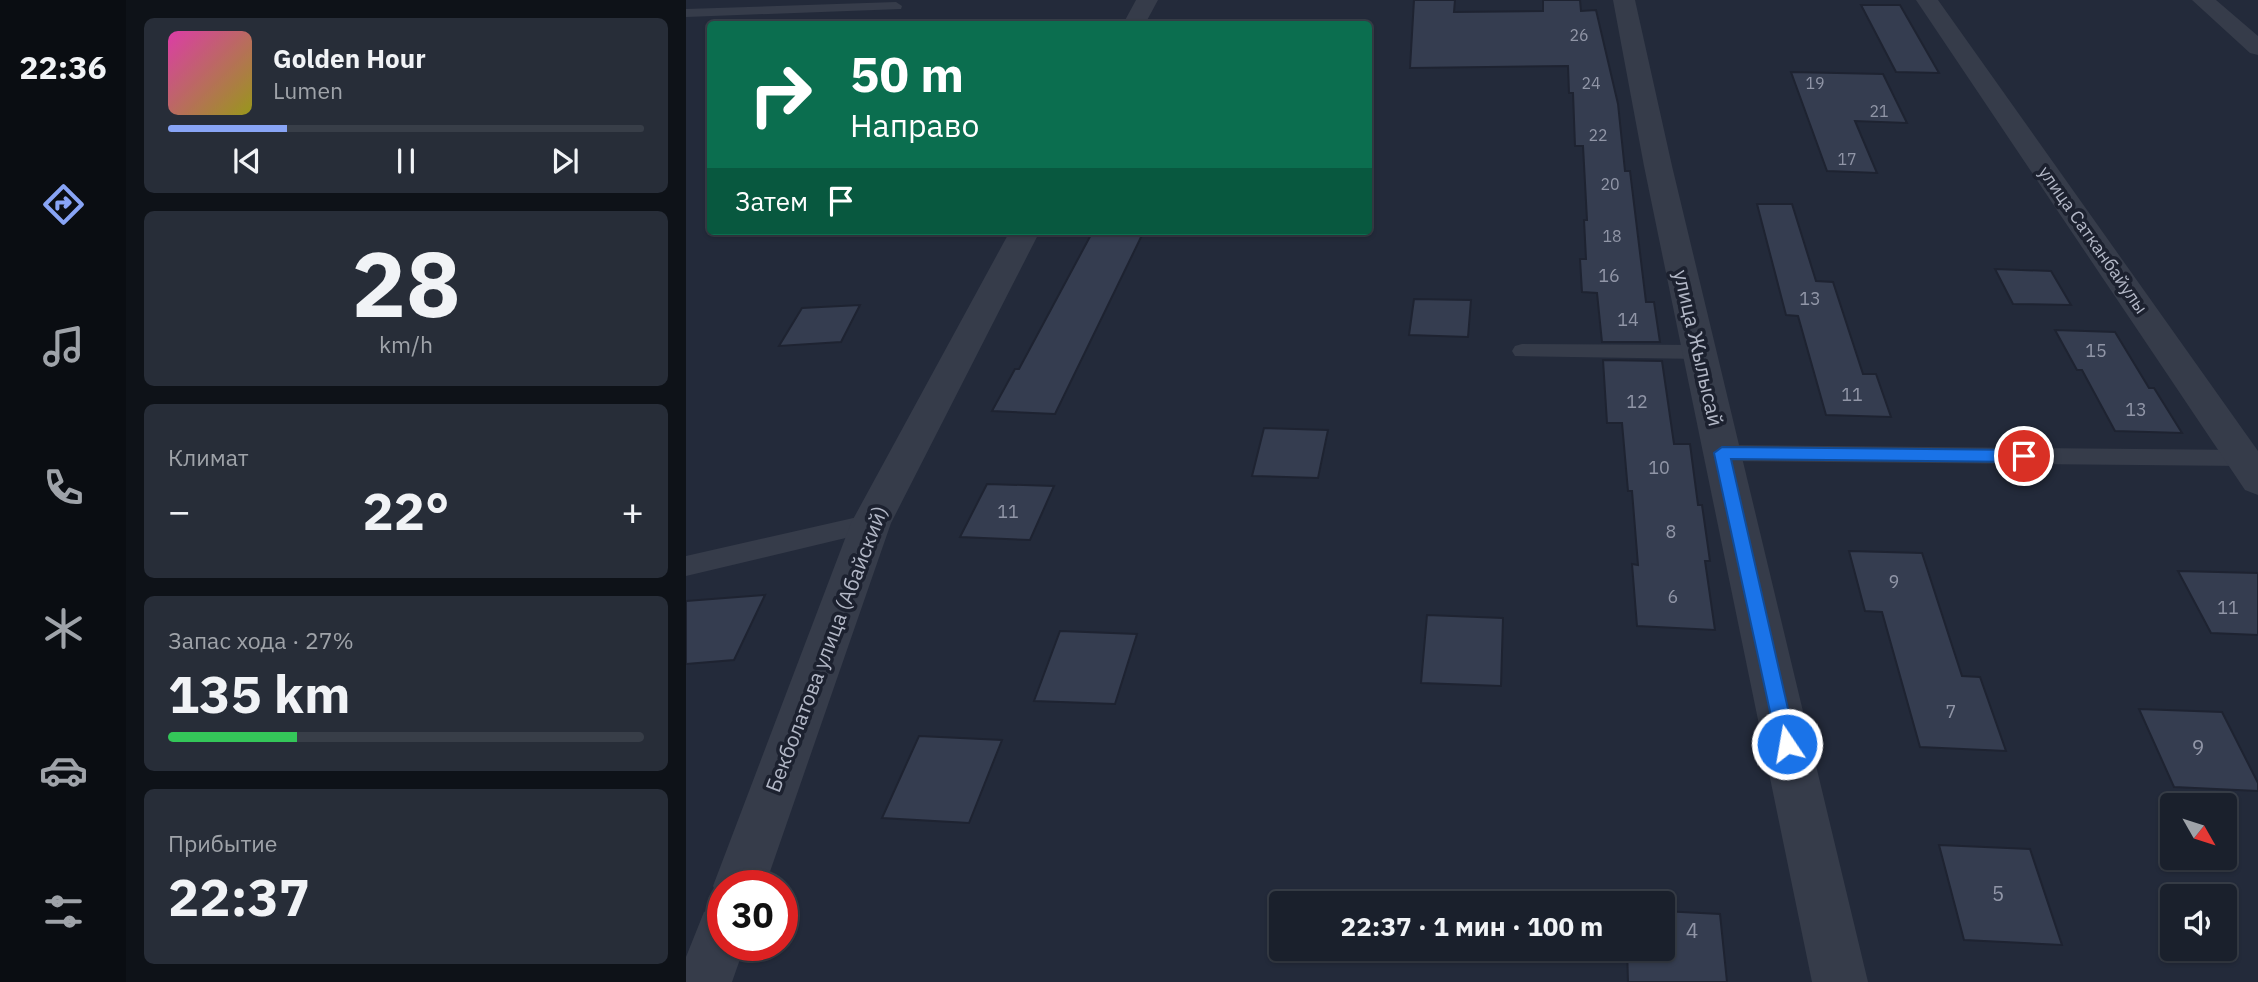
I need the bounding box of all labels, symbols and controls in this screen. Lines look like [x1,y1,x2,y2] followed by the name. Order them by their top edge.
[1569,25,1589,45] house number: 26
[273,41,426,75] text: Golden Hour
[850,42,964,105] text: 50 m
[19,46,107,88] text: 22:36
[735,49,826,140] icon: right
[1581,73,1601,93] house number: 24
[1805,73,1825,93] house number: 19
[273,75,343,105] text: Lumen
[1869,101,1889,121] house number: 21
[850,104,979,146] text: Направо
[1588,125,1608,145] house number: 22
[228,142,266,180] icon: previous
[387,142,425,180] icon: pause
[546,142,584,180] icon: next
[1837,149,1857,169] house number: 17
[2034,161,2153,318] street label: улица Сатканбайулы
[1600,174,1620,194] house number: 20
[39,180,88,229] icon: directions
[822,182,860,220] icon: arrive
[735,184,808,218] text: Затем
[351,224,461,342] text: 28
[1602,226,1622,246] house number: 18
[1598,264,1620,287] house number: 16
[1667,267,1731,429] street label: улица Жылысай
[1799,287,1821,310] house number: 13
[1617,308,1639,331] house number: 14
[39,322,88,371] icon: music
[379,329,433,359] text: km/h
[2085,339,2107,362] house number: 15
[1841,383,1863,406] house number: 11
[1626,390,1648,413] house number: 12
[2125,398,2147,421] house number: 13
[1994,426,2054,486] pin
[2005,437,2043,475] icon: arrive
[168,442,249,472] text: Климат
[1648,456,1670,479] house number: 10
[39,463,88,512] icon: phone
[363,477,449,544] text: 22°
[168,486,191,535] text: −
[621,486,644,535] text: +
[997,500,1019,523] house number: 11
[758,501,894,796] street label: Бекболатова улица (Абайский)
[1666,520,1676,543] house number: 8
[1889,570,1899,593] house number: 9
[1668,585,1678,608] house number: 6
[2217,596,2239,619] house number: 11
[39,604,88,653] icon: climate
[168,625,354,655] text: Запас хода · 27%
[168,660,350,727] text: 135 km
[1946,700,1956,723] house number: 7
[1750,707,1824,781] position arrow
[2192,733,2204,761] house number: 9
[39,746,88,795] icon: car
[2160,793,2236,870] north arrow
[2160,793,2237,961] map controls
[168,828,277,858] text: Прибытие
[168,863,310,930] text: 22:37
[707,870,798,961] speed limit sign: 30
[1992,879,2004,907] house number: 5
[2160,884,2237,961] button: sound
[39,887,88,936] icon: filters
[1341,909,1603,943] text: 22:37 · 1 мин · 100 m
[1686,916,1698,944] house number: 4

